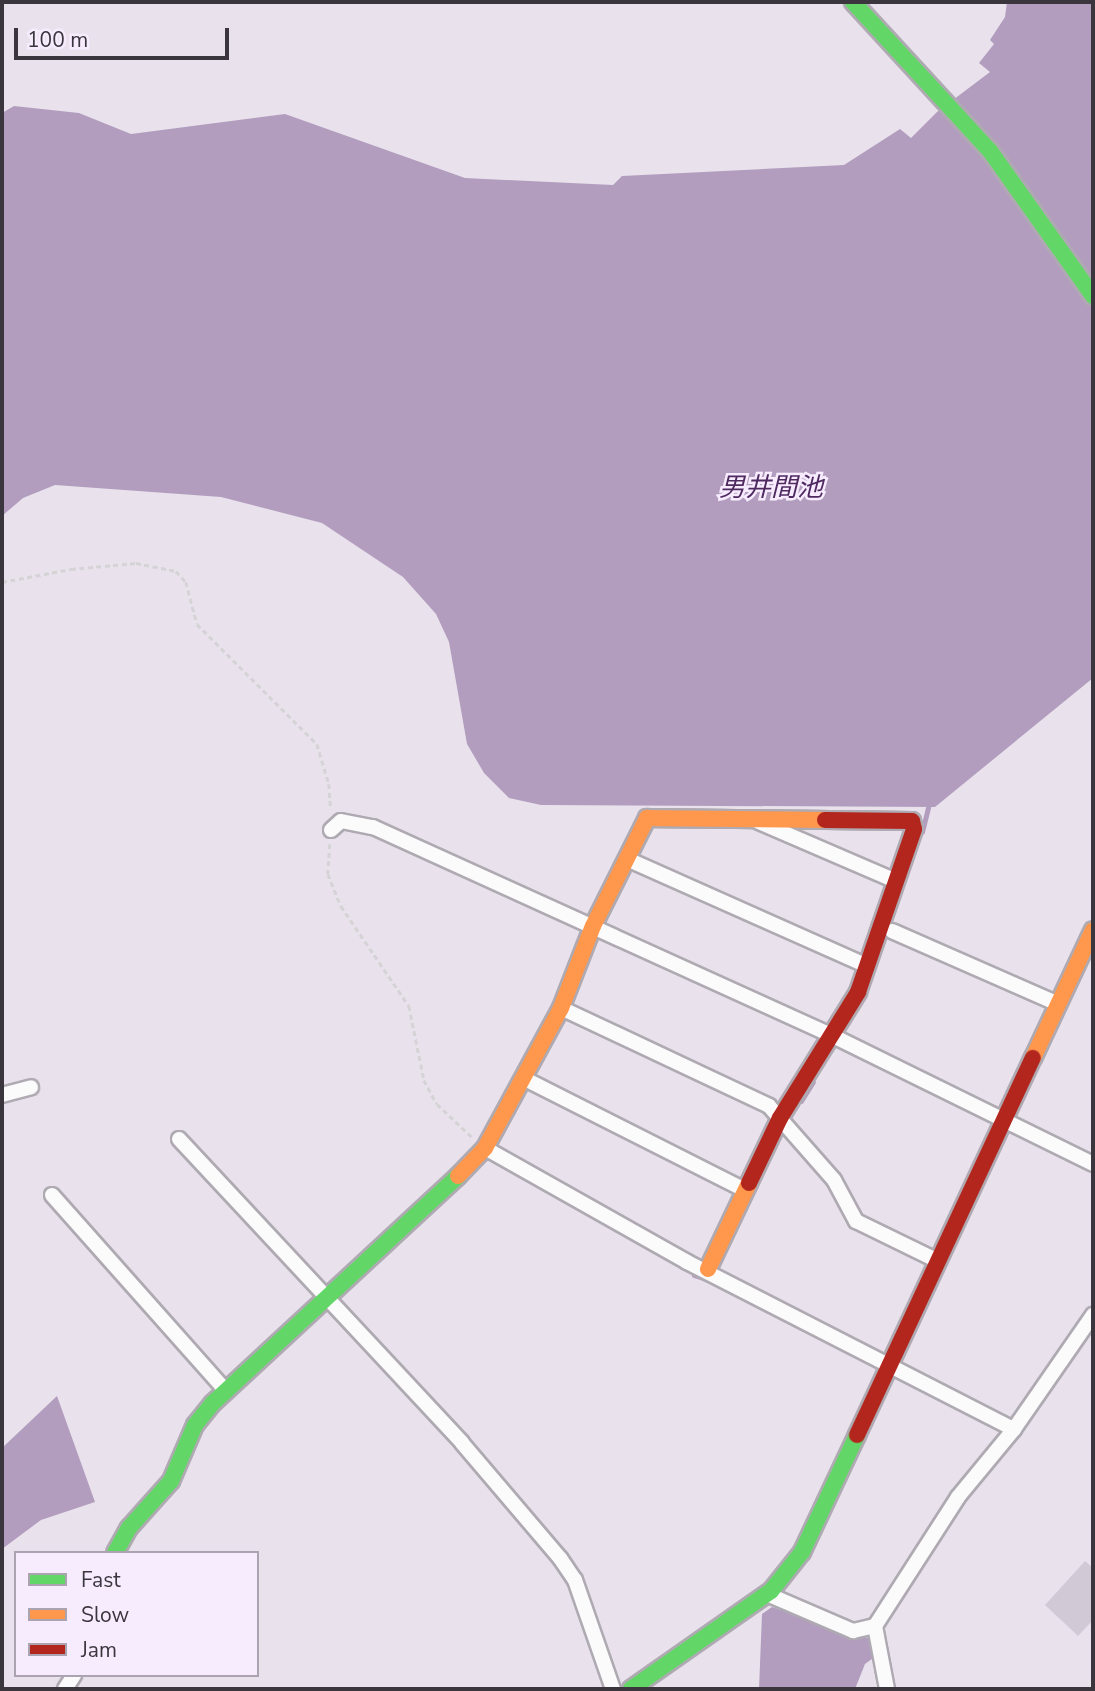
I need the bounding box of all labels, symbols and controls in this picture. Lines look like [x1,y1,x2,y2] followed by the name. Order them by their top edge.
[18,14,233,58] scale bar
[27,26,88,54] text: 100 m
[719,472,823,504] water label: 男井間池
[14,1551,259,1677] legend
[81,1566,121,1594] text: Fast
[81,1601,129,1629] text: Slow
[81,1636,117,1664] text: Jam

